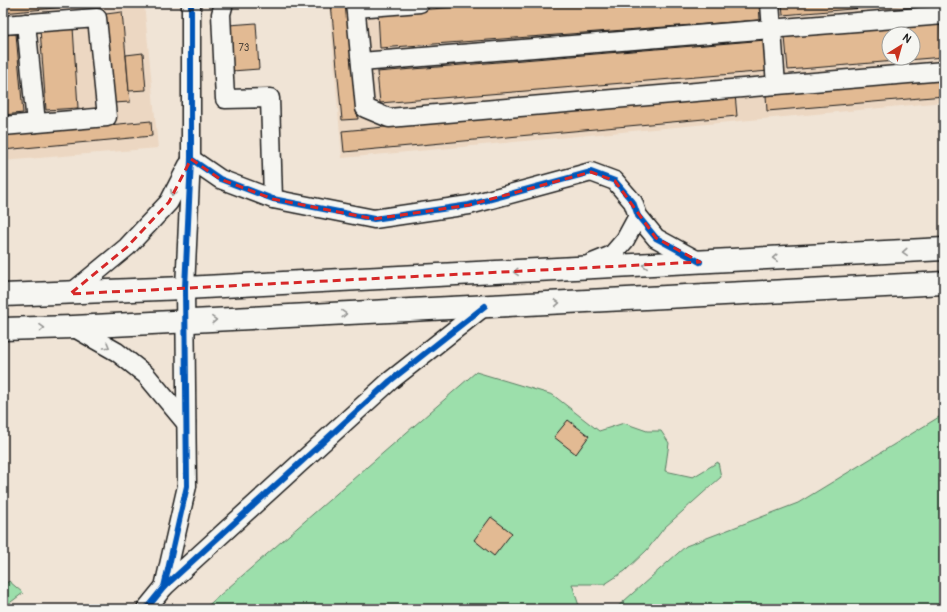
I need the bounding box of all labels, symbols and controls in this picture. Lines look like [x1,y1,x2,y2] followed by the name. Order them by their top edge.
[881,26,921,66] north arrow
[900,31,914,46] text: N
[239,42,250,54] house number: 73
[170,189,178,196] one-way arrow
[902,247,908,256] one-way arrow
[772,254,778,263] one-way arrow
[642,261,648,270] one-way arrow
[513,267,519,276] one-way arrow
[554,298,560,307] one-way arrow
[341,309,347,318] one-way arrow
[211,316,217,324] one-way arrow
[39,324,45,332] one-way arrow
[103,342,110,349] one-way arrow

